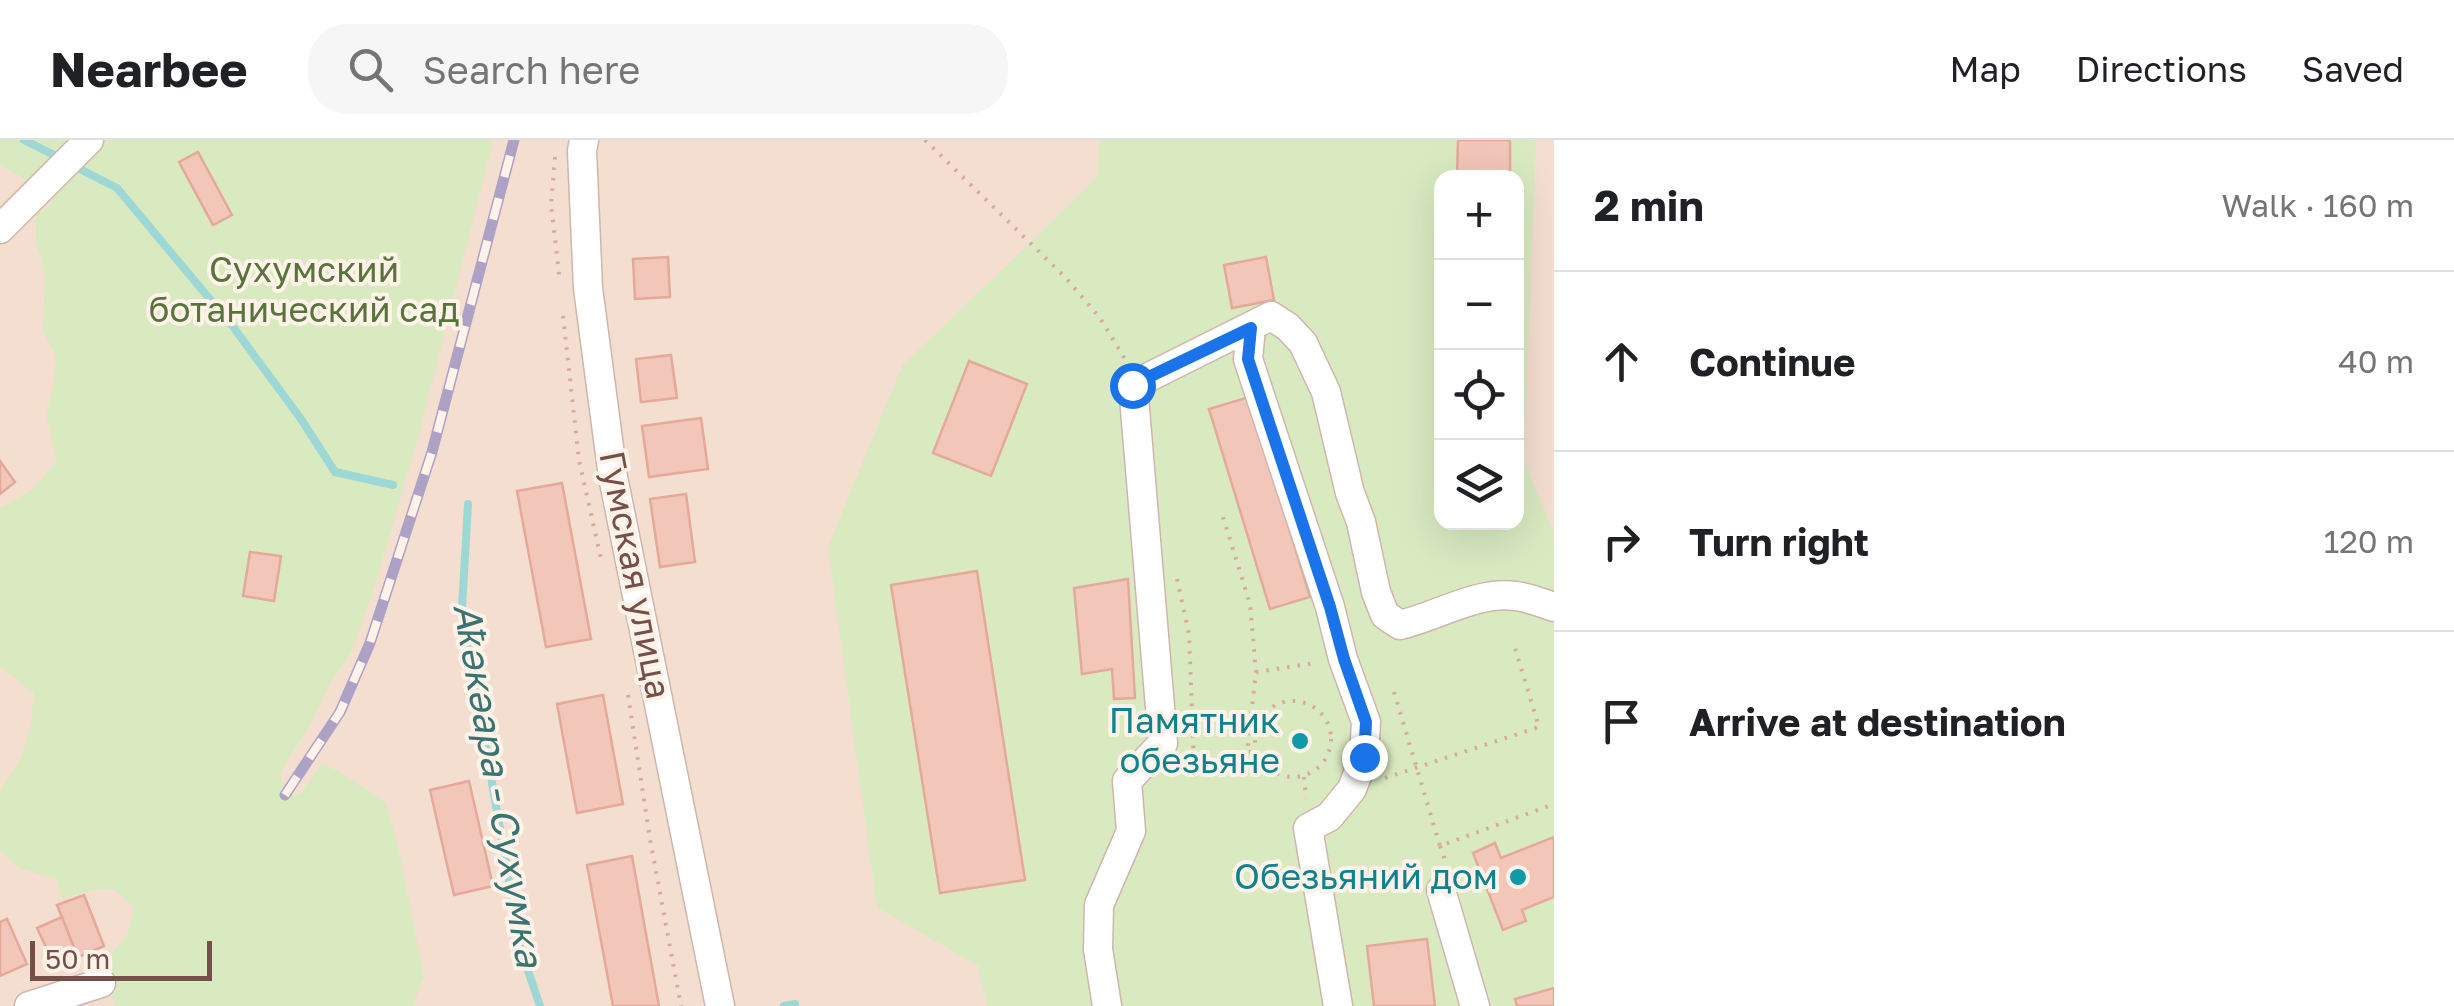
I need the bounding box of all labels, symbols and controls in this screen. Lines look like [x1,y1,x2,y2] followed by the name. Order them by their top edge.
[308,24,1008,114] search box
[50,40,248,98] text: Nearbee
[343,42,398,97] icon: search
[423,47,640,92] text: Search here
[1949,48,2021,90] text: Map
[2076,48,2247,90] text: Directions
[2302,48,2404,90] text: Saved
[1434,170,1524,530] map controls
[1434,170,1524,260] button: +
[1594,180,1704,230] text: 2 min
[2222,186,2414,224] text: Walk · 160 m
[149,248,459,330] park label: Сухумский ботанический сад
[1434,260,1524,350] button: −
[1594,334,1649,389] icon: ahead
[1689,339,1855,384] text: Continue
[2338,342,2414,380] text: 40 m
[1434,350,1524,440] button: locate
[1110,363,1156,409] route start
[1434,440,1524,530] button: layers
[591,447,681,702] street label: Гумская улица
[1594,514,1649,569] icon: right
[1689,519,1869,564] text: Turn right
[2324,522,2414,560] text: 120 m
[445,599,554,972] water label: Аҟәкәара - Сухумка
[1594,694,1649,749] icon: arrive
[1109,699,1280,781] place label: Памятник обезьяне
[1689,699,2066,744] text: Arrive at destination
[1289,730,1311,752] marker: Памятник обезьяне
[1342,735,1388,781] route end
[1234,855,1498,897] place label: Обезьяний дом
[1507,866,1529,888] marker: Обезьяний дом
[30,936,212,980] scale bar
[45,942,110,975] text: 50 m

